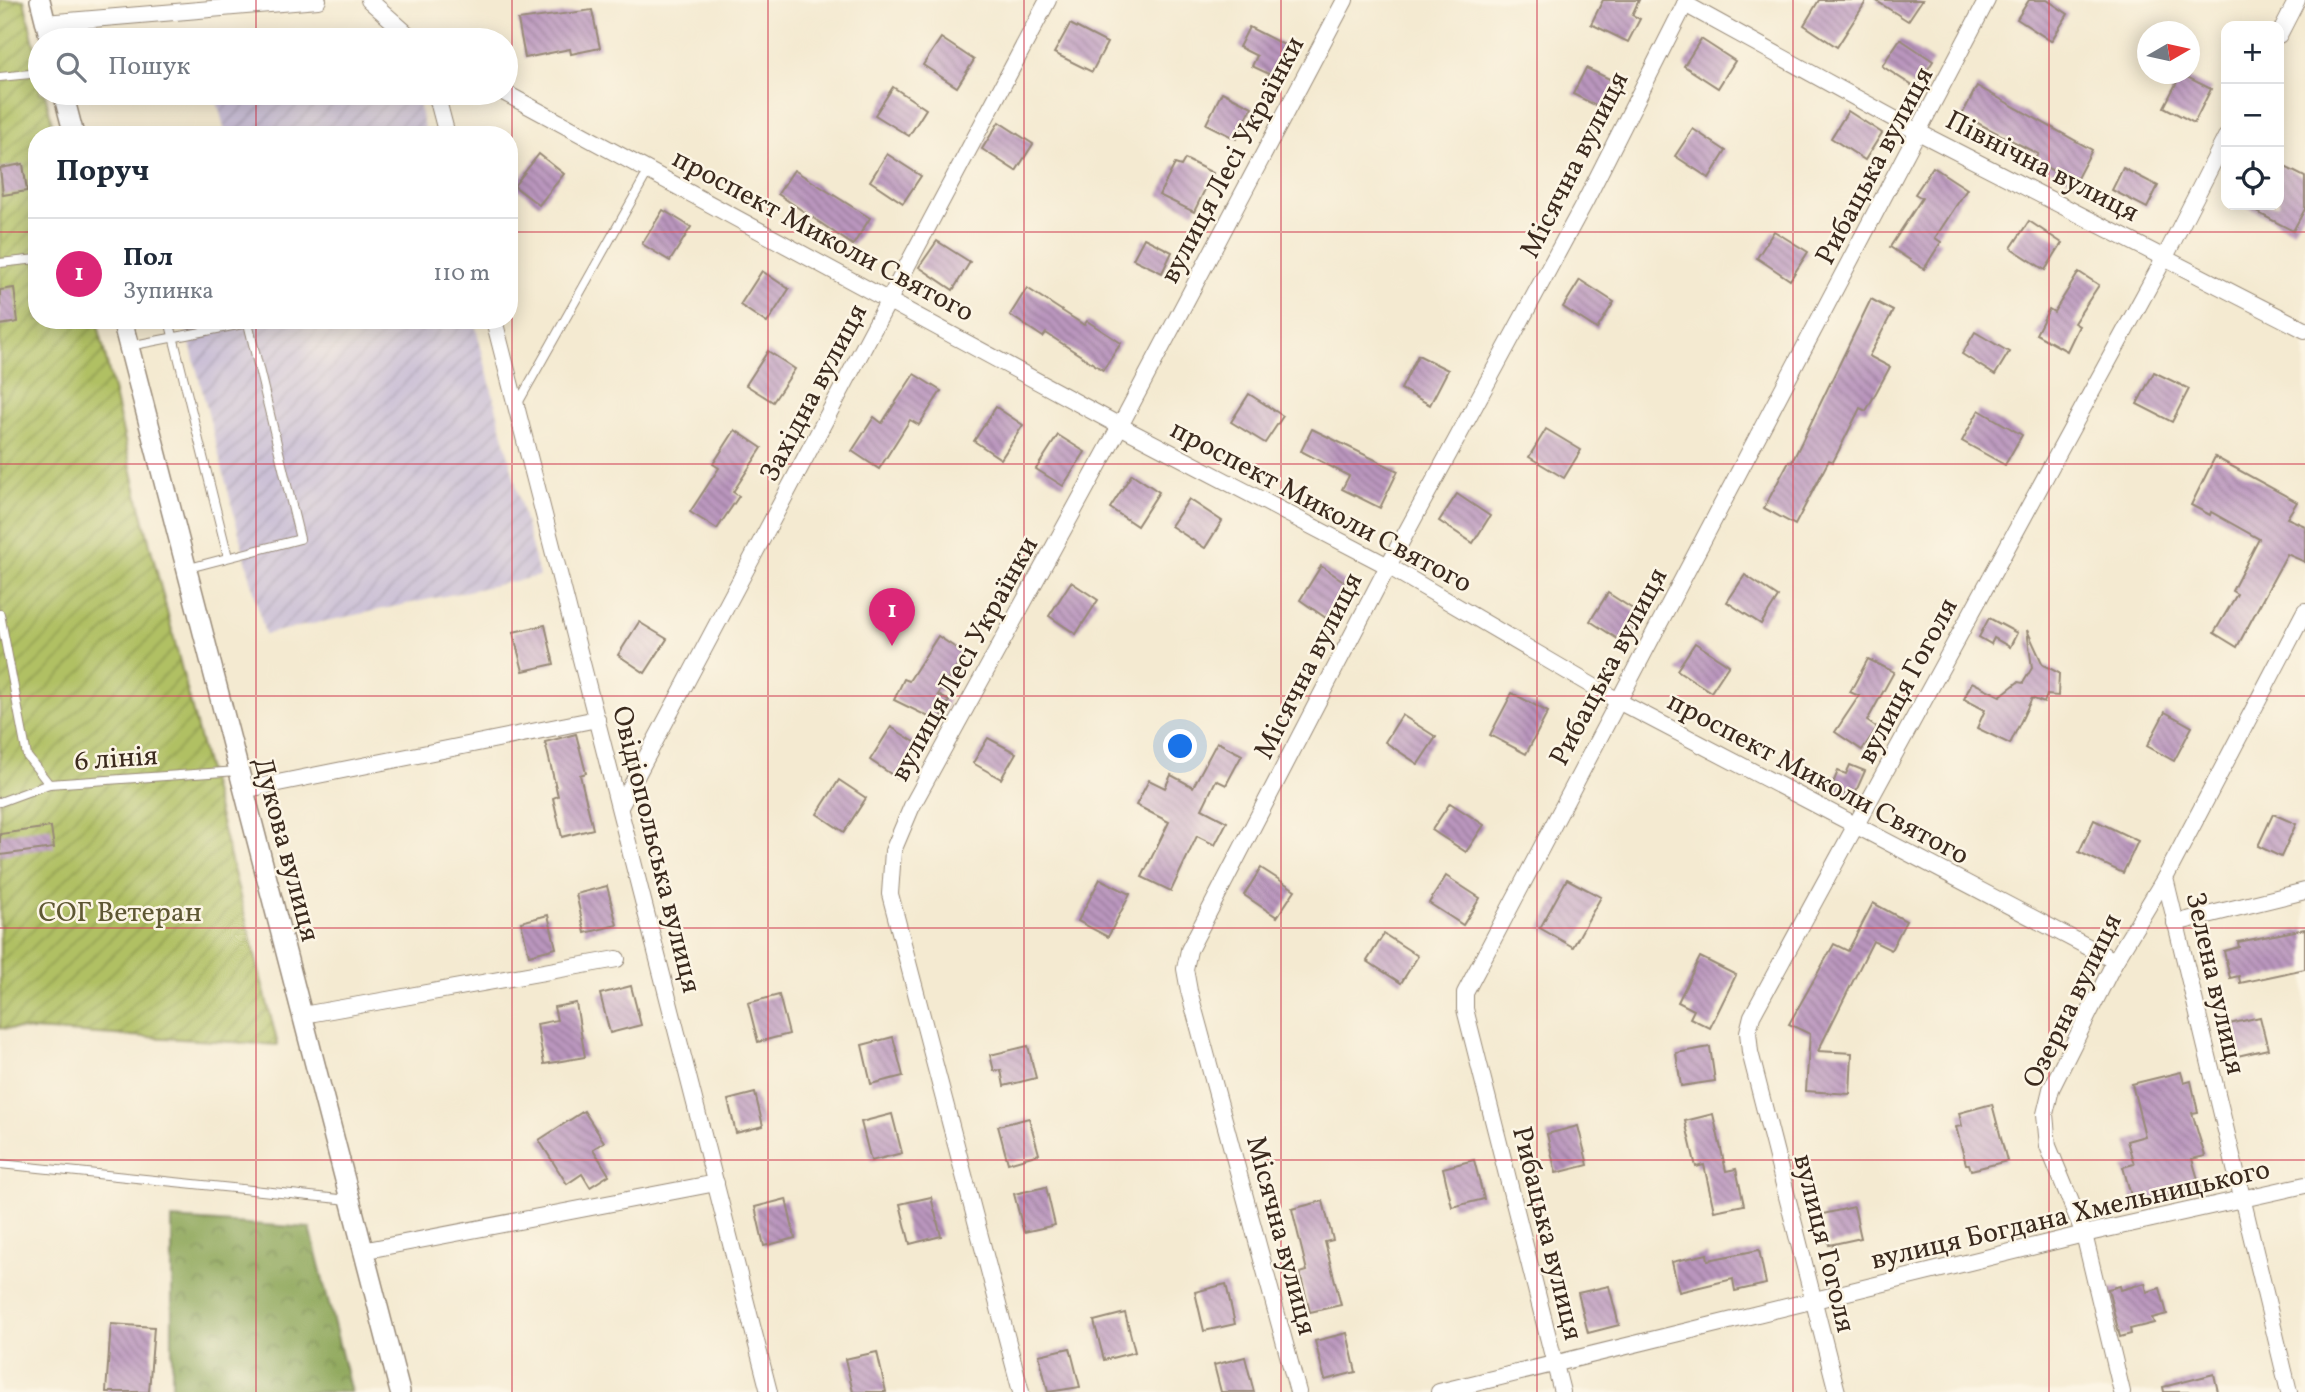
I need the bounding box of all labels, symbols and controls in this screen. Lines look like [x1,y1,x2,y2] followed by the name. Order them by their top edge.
[2137,21,2200,84] north arrow
[2221,21,2284,210] map controls
[2221,21,2284,84] button: +
[28,28,518,105] search box
[1152,30,1315,291] street label: вулиця Лесі Українки
[52,48,90,86] icon: search
[108,49,190,85] text: Пошук
[1807,60,1944,272] street label: Рибацька вулиця
[1511,65,1639,265] street label: Місячна вулиця
[2221,84,2284,147] button: −
[1938,102,2145,233] street label: Північна вулиця
[665,140,981,332] street label: проспект Миколи Святого
[2221,147,2284,210] button: locate
[56,151,149,193] text: Поруч
[123,240,173,276] text: Пол
[74,258,84,290] text: 1
[433,258,490,290] text: 110 m
[123,276,214,308] text: Зупинка
[751,297,878,489] street label: Західна вулиця
[1163,411,1479,603] street label: проспект Миколи Святого
[882,530,1049,789] street label: вулиця Лесі Українки
[1541,561,1678,773] street label: Рибацька вулиця
[1245,566,1373,766] street label: Місячна вулиця
[869,588,915,646] pin: 1
[1848,591,1968,771] street label: вулиця Гоголя
[1660,683,1976,875] street label: проспект Миколи Святого
[601,702,710,997] street label: Овідіопольська вулиця
[1163,729,1197,763] your location
[73,737,159,782] street label: 6 лінія
[242,753,329,946] street label: Дукова вулиця
[2175,889,2254,1079] street label: Зелена вулиця
[38,894,202,933] park label: СОГ Ветеран
[2014,907,2132,1095] street label: Озерна вулиця
[1501,1123,1592,1345] street label: Рибацька вулиця
[1235,1132,1326,1340] street label: Місячна вулиця
[1783,1150,1865,1337] street label: вулиця Гоголя
[1867,1150,2274,1280] street label: вулиця Богдана Хмельницького

